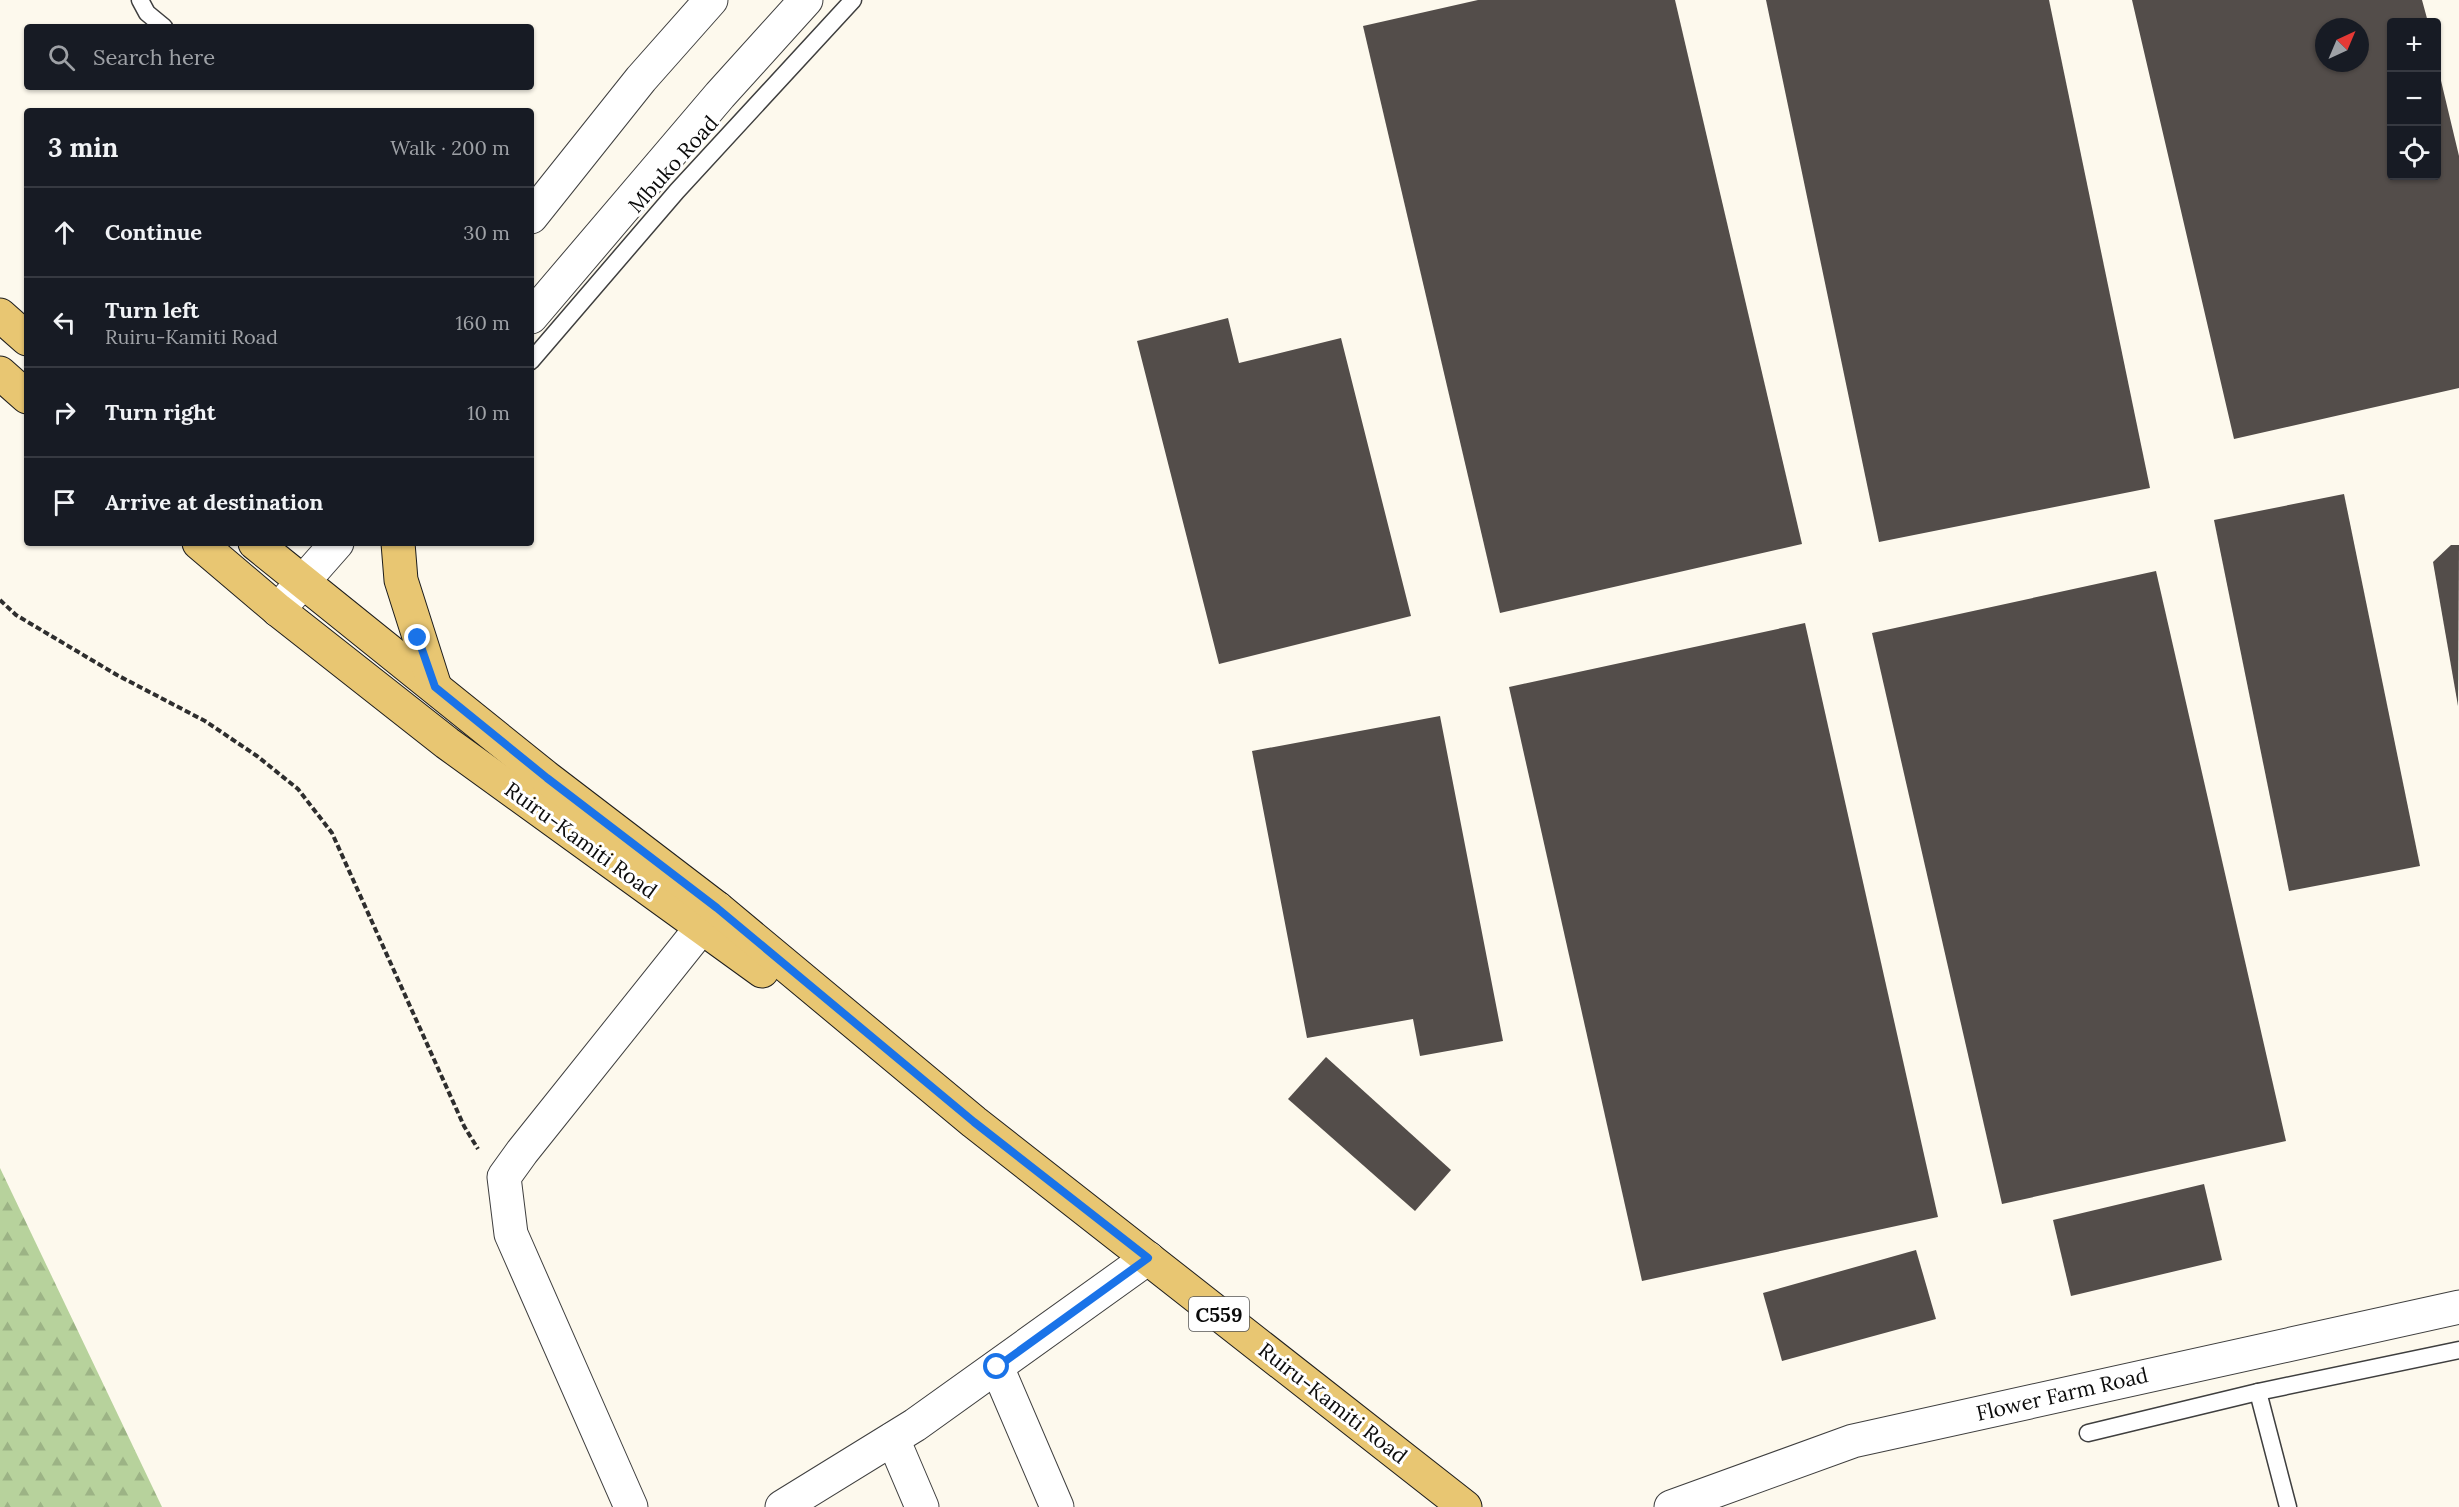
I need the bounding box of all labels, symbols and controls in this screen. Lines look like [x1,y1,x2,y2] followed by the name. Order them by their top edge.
[2315,18,2369,72] north arrow
[2387,18,2441,180] map controls
[2387,18,2441,72] button: +
[24,24,534,90] search box
[45,41,78,74] icon: search
[93,43,215,71] text: Search here
[2387,72,2441,126] button: −
[622,110,724,218] street label: Mbuko Road
[2387,126,2441,180] button: locate
[48,131,118,164] text: 3 min
[390,135,510,160] text: Walk · 200 m
[48,216,81,249] icon: ahead
[105,218,202,246] text: Continue
[463,220,510,245] text: 30 m
[105,296,199,324] text: Turn left
[48,306,81,339] icon: left
[456,310,510,335] text: 160 m
[105,324,278,349] text: Ruiru-Kamiti Road
[48,396,81,429] icon: right
[105,398,216,426] text: Turn right
[467,400,510,425] text: 10 m
[48,486,81,519] icon: arrive
[105,488,323,516] text: Arrive at destination
[404,624,430,650] route end
[500,776,662,904] street label: Ruiru-Kamiti Road
[1189,1297,1249,1331] road number: C559
[1253,1336,1413,1470] street label: Ruiru-Kamiti Road
[983,1353,1009,1379] route start
[1973,1361,2151,1427] street label: Flower Farm Road

